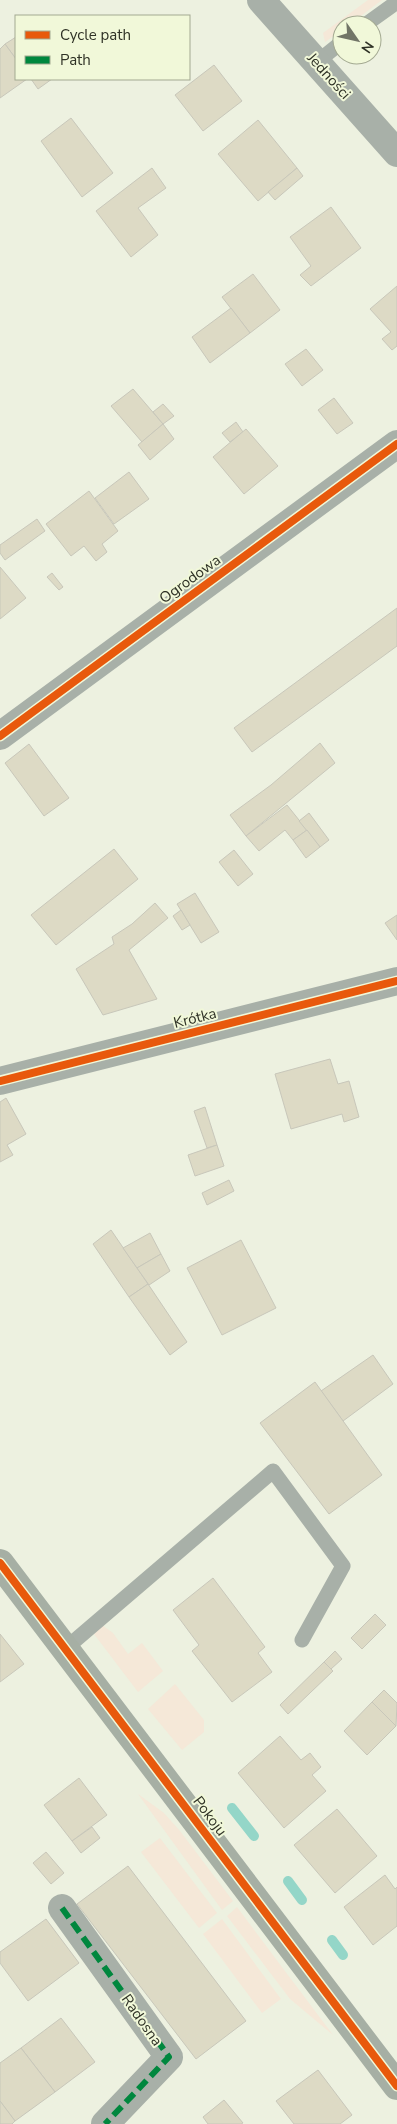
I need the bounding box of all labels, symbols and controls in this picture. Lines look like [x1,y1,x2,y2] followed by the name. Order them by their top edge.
[15,15,190,80] legend
[332,15,382,65] north arrow
[60,25,131,45] text: Cycle path
[357,37,378,57] text: N
[302,48,355,104] street label: Jedności
[60,50,91,70] text: Path
[155,550,225,608] street label: Ogrodowa
[171,1003,219,1033] street label: Krótka
[188,1792,232,1840] street label: Pokoju
[117,1990,167,2050] street label: Radosna

